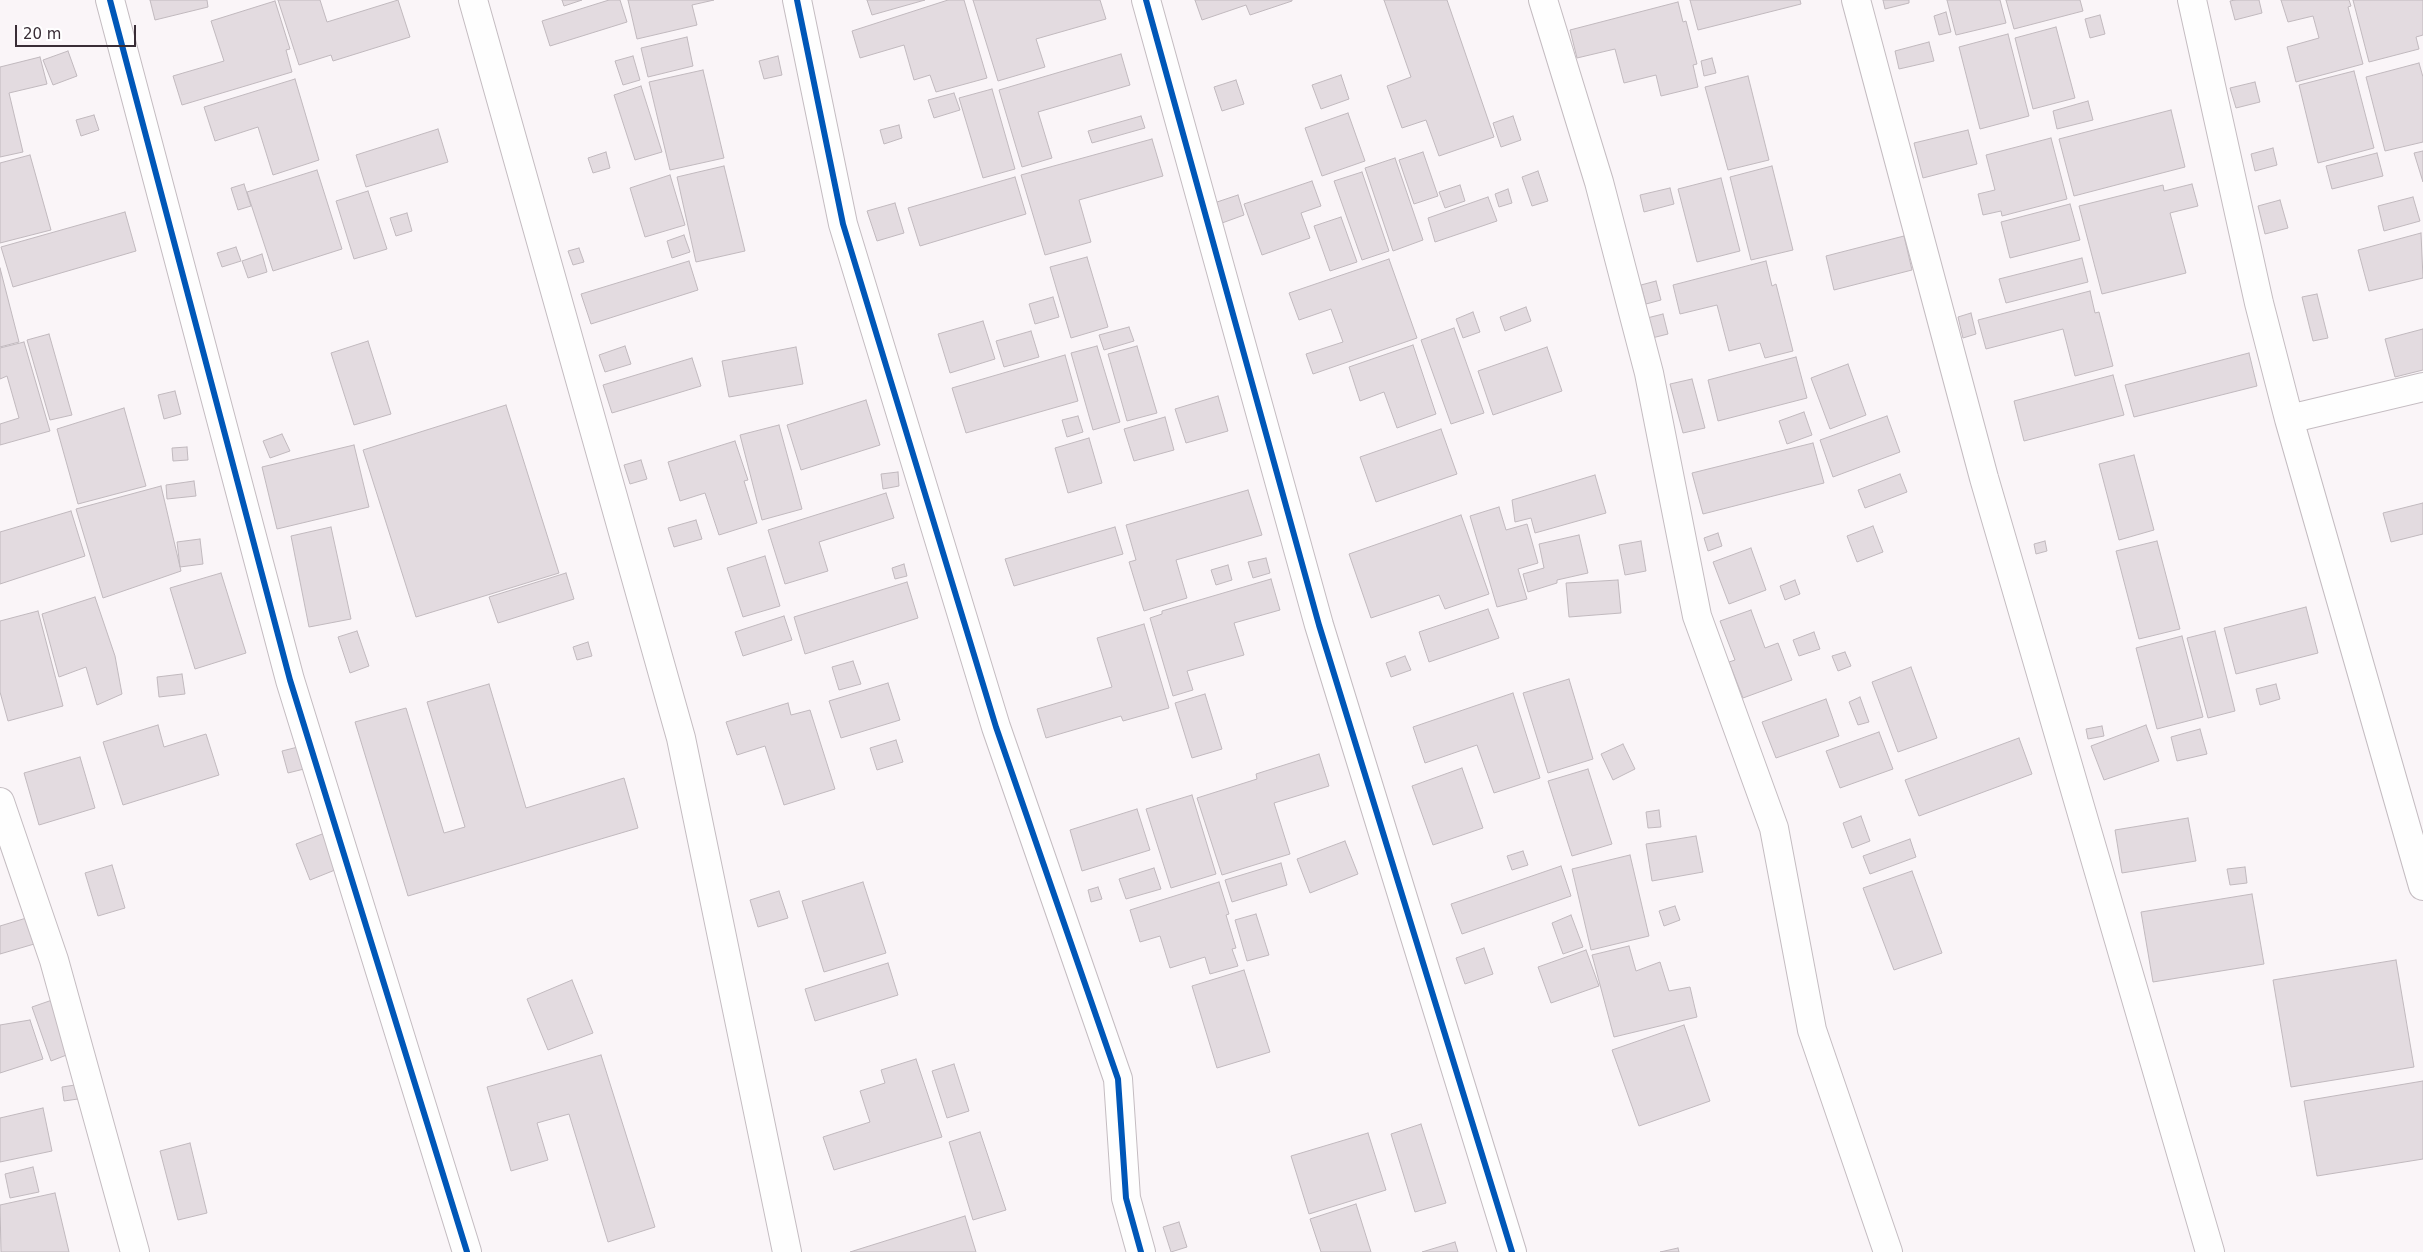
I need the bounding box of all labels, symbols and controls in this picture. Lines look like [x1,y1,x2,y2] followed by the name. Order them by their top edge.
[18,15,139,47] scale bar
[23,25,61,43] text: 20 m

